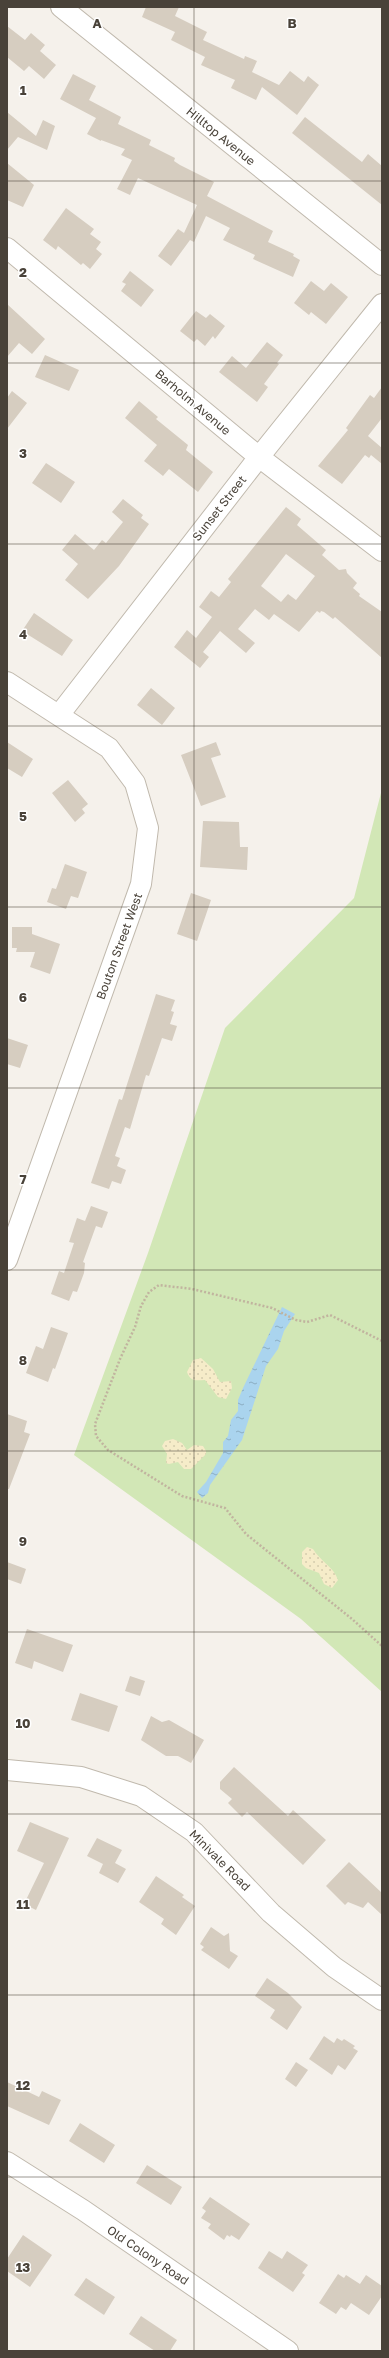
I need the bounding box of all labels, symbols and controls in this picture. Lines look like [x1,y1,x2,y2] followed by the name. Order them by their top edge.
[92,15,102,31] text: A
[287,15,297,31] text: B
[20,82,27,98] text: 1
[183,104,259,168] street label: Hilltop Avenue
[19,264,27,280] text: 2
[152,366,234,438] street label: Barholm Avenue
[19,445,27,461] text: 3
[189,472,249,544] street label: Sunset Street
[19,626,27,642] text: 4
[19,808,27,824] text: 5
[93,890,145,1001] street label: Bouton Street West
[19,989,27,1005] text: 6
[19,1171,27,1187] text: 7
[19,1352,27,1368] text: 8
[19,1533,27,1549] text: 9
[15,1715,31,1731] text: 10
[186,1826,254,1894] street label: Minivale Road
[16,1896,30,1912] text: 11
[16,2077,30,2093] text: 12
[104,2222,192,2288] street label: Old Colony Road
[16,2259,30,2275] text: 13

